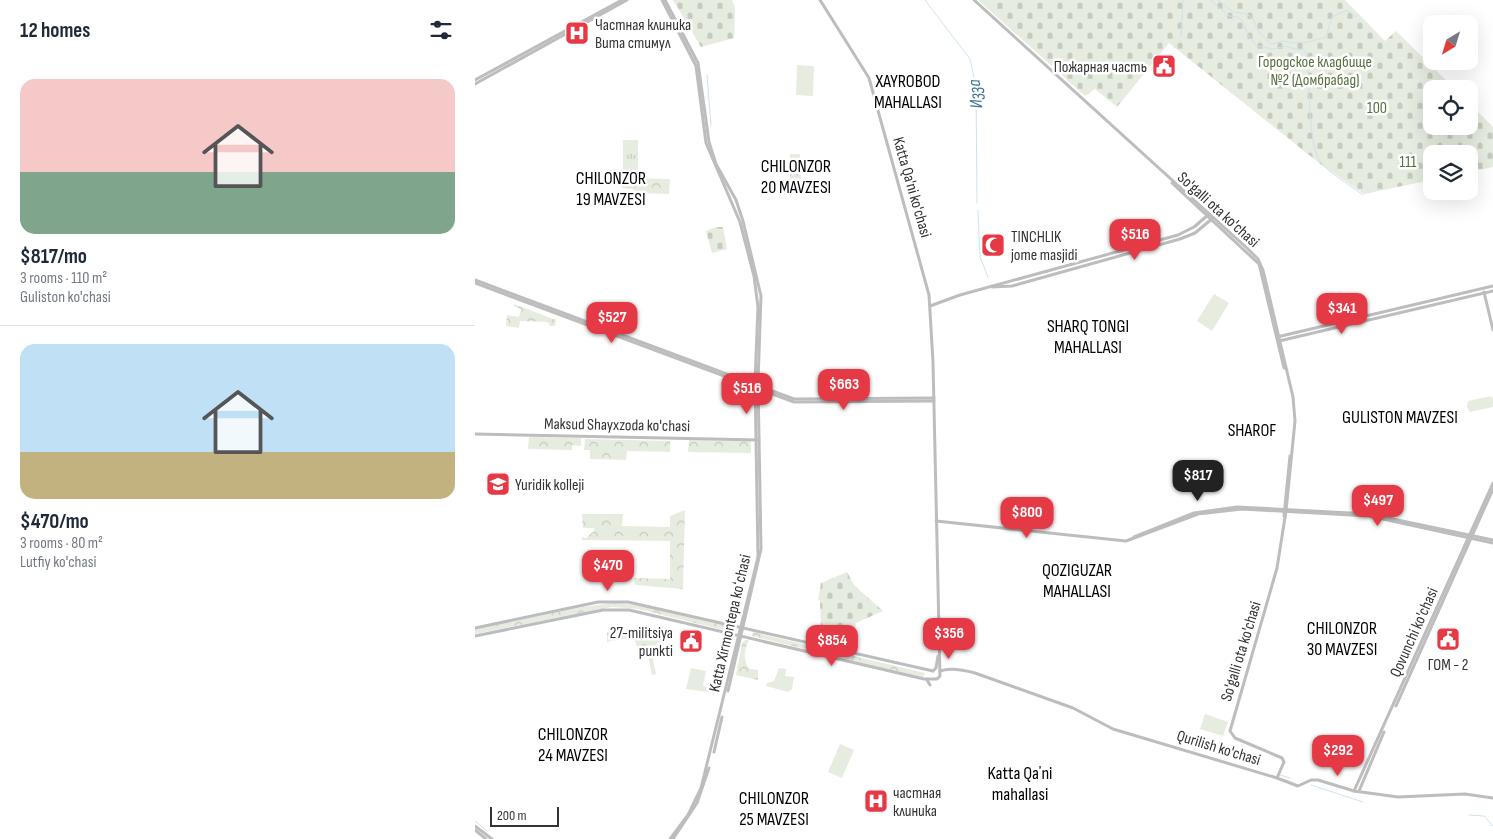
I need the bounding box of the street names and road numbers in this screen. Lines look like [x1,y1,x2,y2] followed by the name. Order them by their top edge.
[888,135,935,240] street label: Katta Qa'ni ko'chasi
[1173,168,1263,252] street label: So'galli ota ko'chasi
[544,415,690,436] street label: Maksud Shayxzoda ko'chasi
[705,553,756,694] street label: Katta Xirmontepa koʻchasi
[1386,585,1443,680] street label: Qovunchi ko'chasi
[1217,599,1266,704] street label: So'galli ota ko'chasi
[1174,727,1263,770] street label: Qurilish ko'chasi

